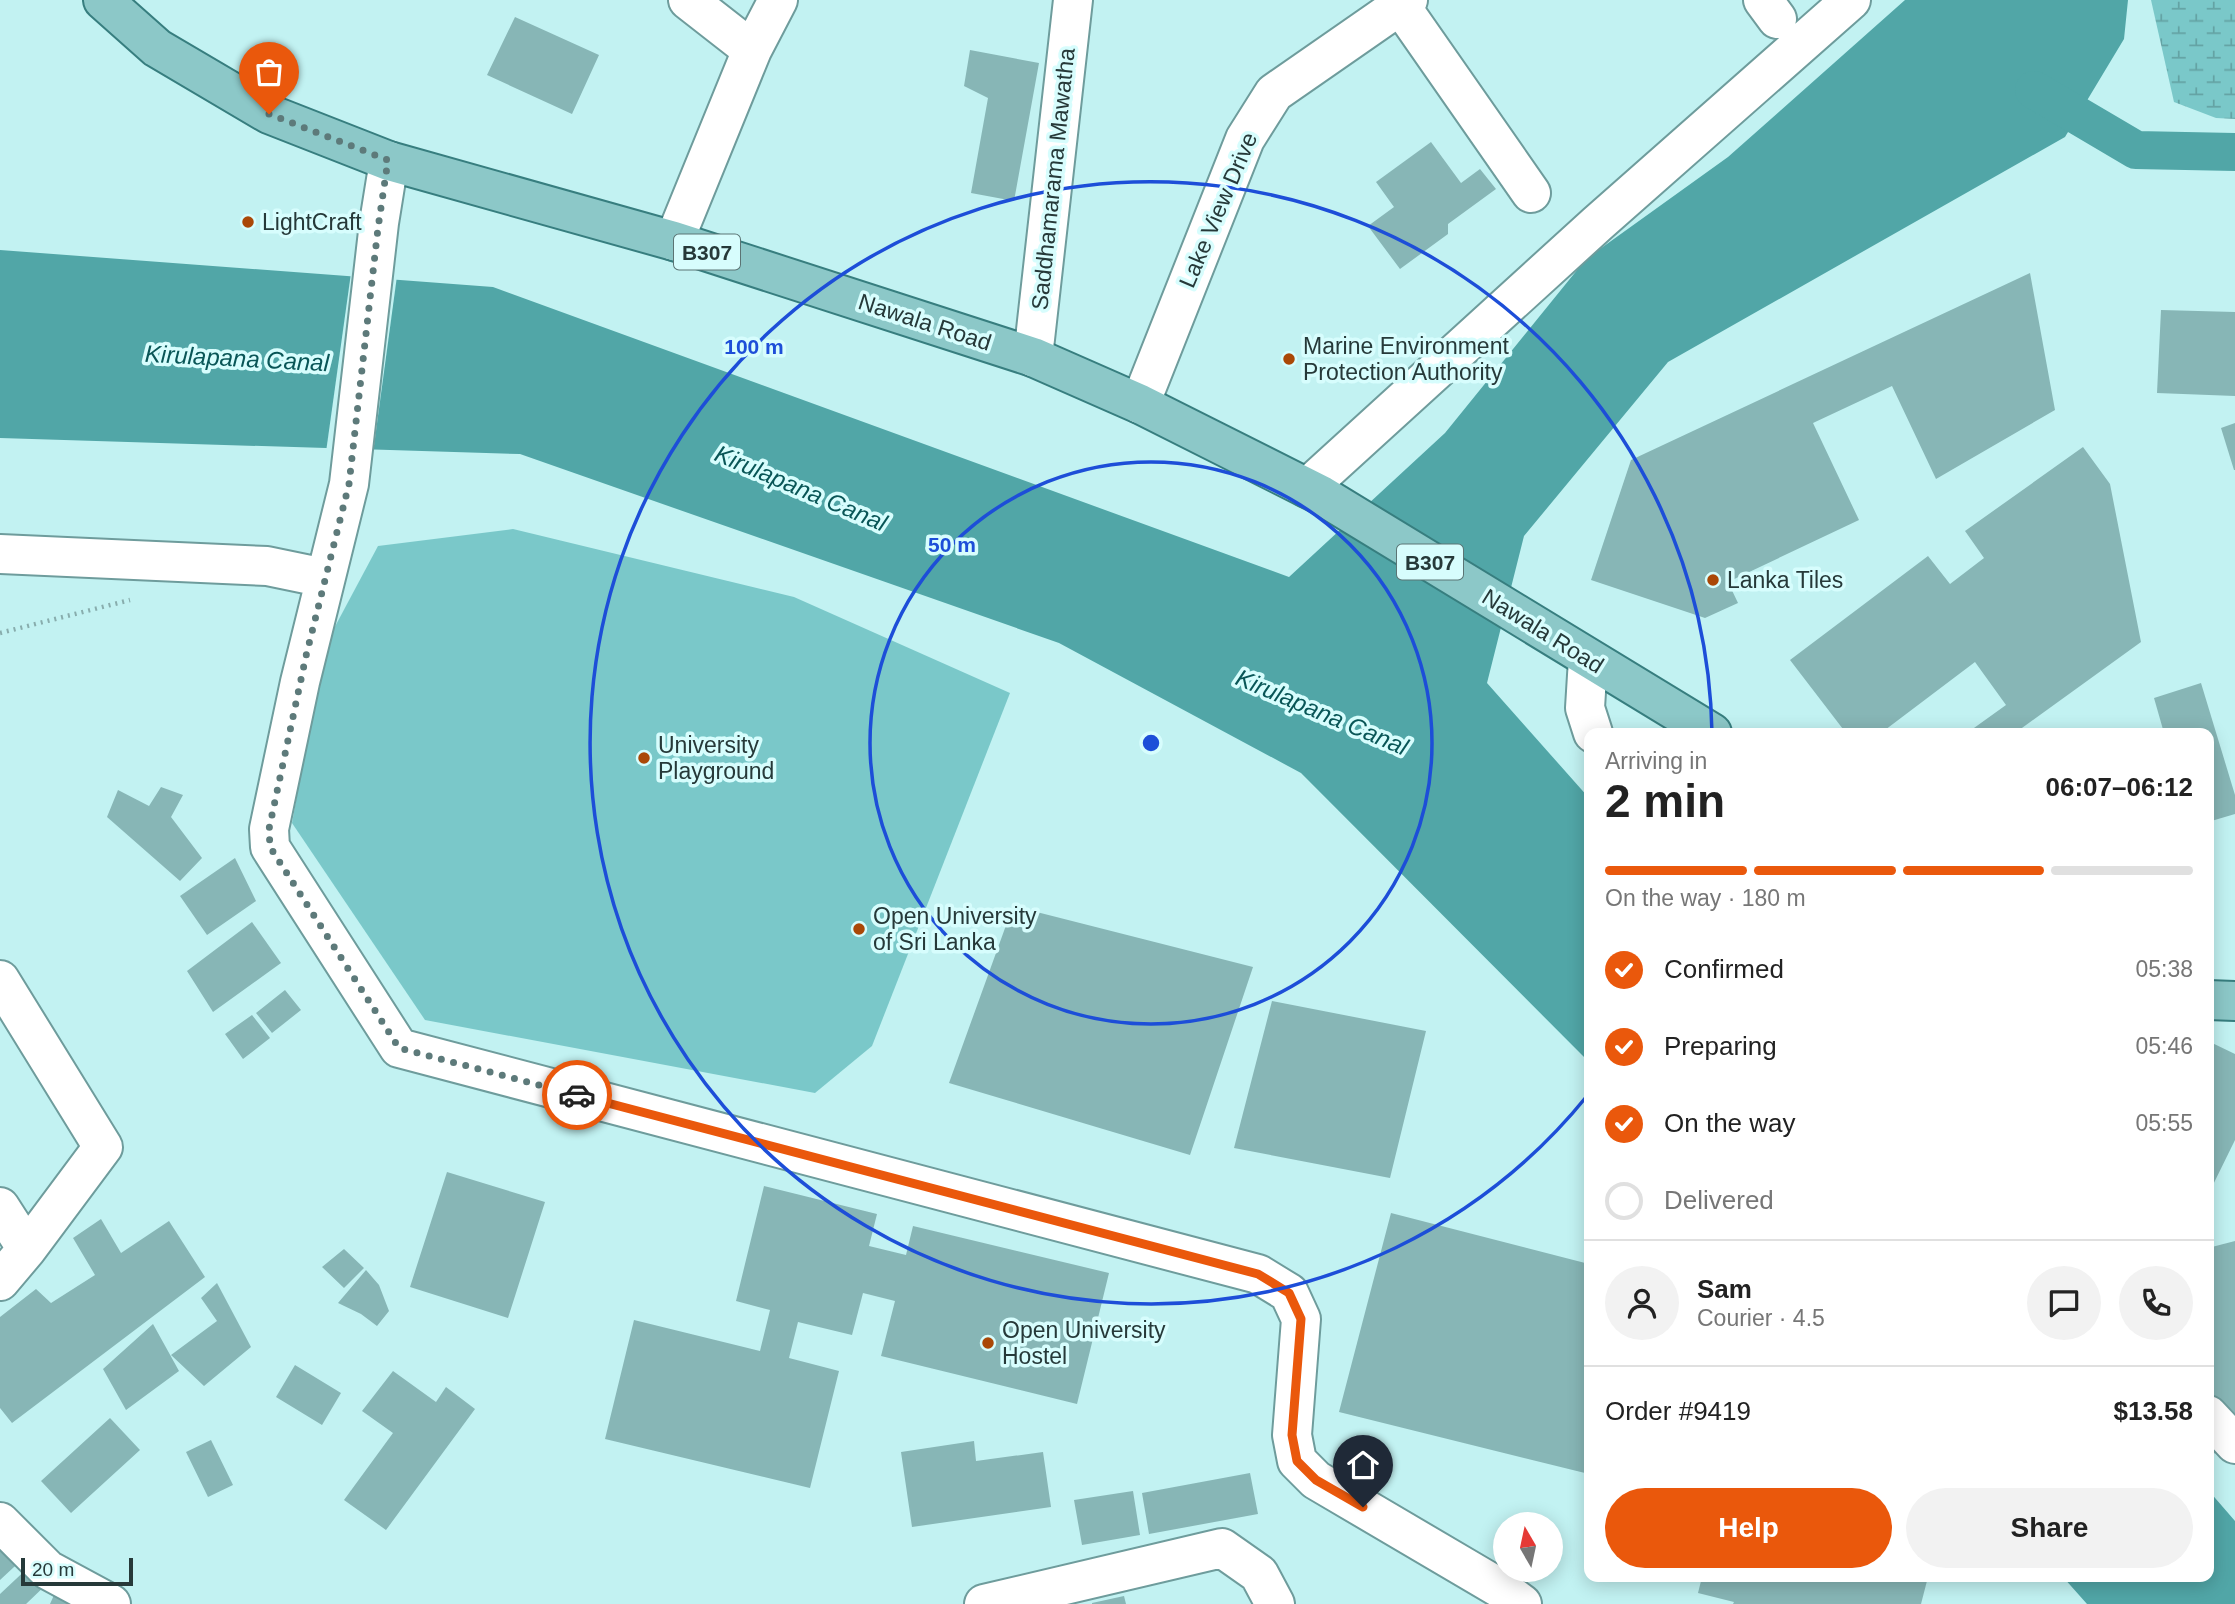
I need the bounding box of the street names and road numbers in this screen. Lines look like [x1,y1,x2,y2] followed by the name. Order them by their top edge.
[1026,46,1080,311] street label: Saddhamarama Mawatha
[1174,129,1262,291] street label: Lake View Drive
[674,234,740,270] road number: B307
[855,288,995,356] street label: Nawala Road
[1397,544,1463,580] road number: B307
[1478,583,1608,679] street label: Nawala Road

